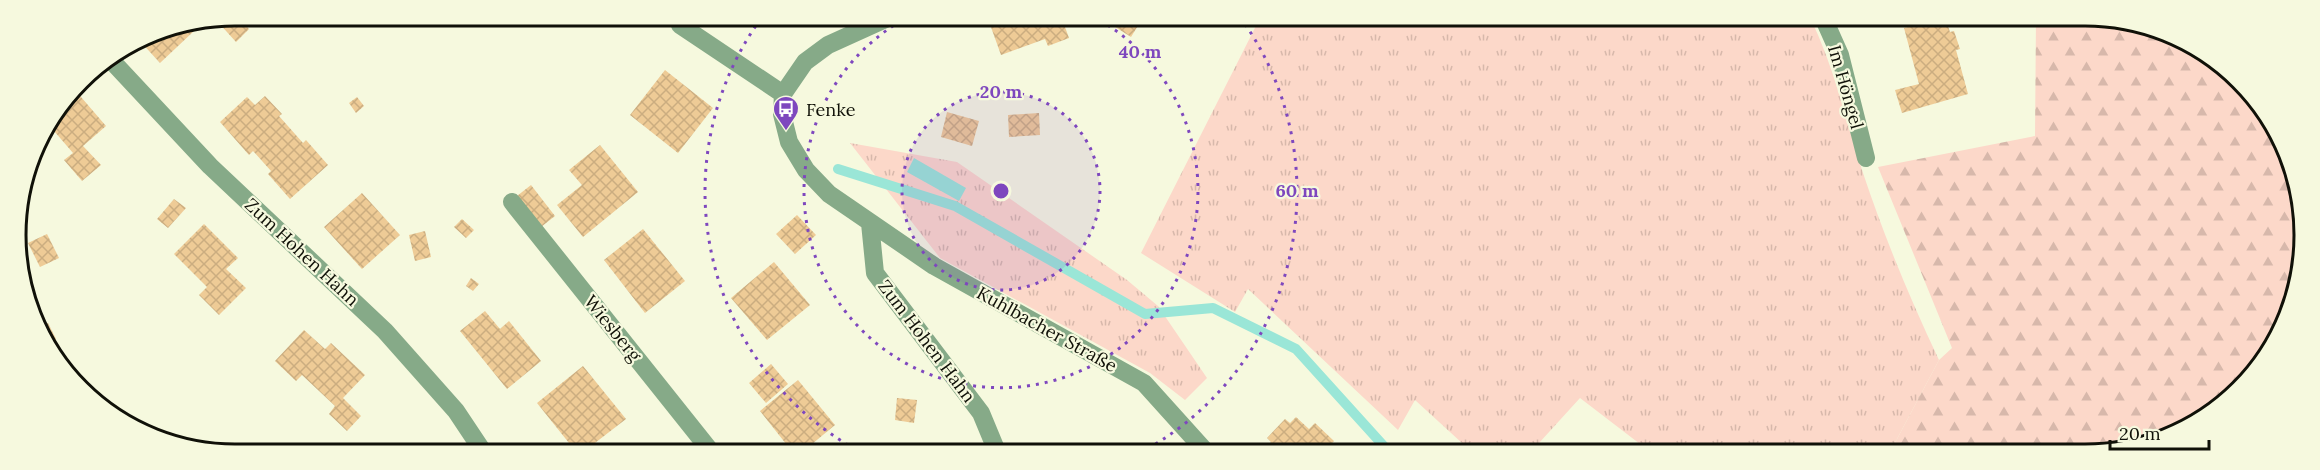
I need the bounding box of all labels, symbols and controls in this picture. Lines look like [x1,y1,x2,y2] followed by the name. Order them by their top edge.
[1119,40,1162,63] text: 40 m
[1823,42,1869,132] street label: Im Höngel
[980,80,1023,103] text: 20 m
[771,94,801,132] bus stop icon: Fenke
[806,98,856,121] place label: Fenke
[1275,179,1319,202] text: 60 m
[991,181,1011,201] centre of rings
[240,193,364,311] street label: Zum Hohen Hahn
[873,275,981,407] street label: Zum Hohen Hahn
[973,281,1121,377] street label: Kuhlbacher Straße
[579,290,647,367] street label: Wiesberg
[2110,413,2209,451] scale bar
[2119,422,2161,445] text: 20 m

